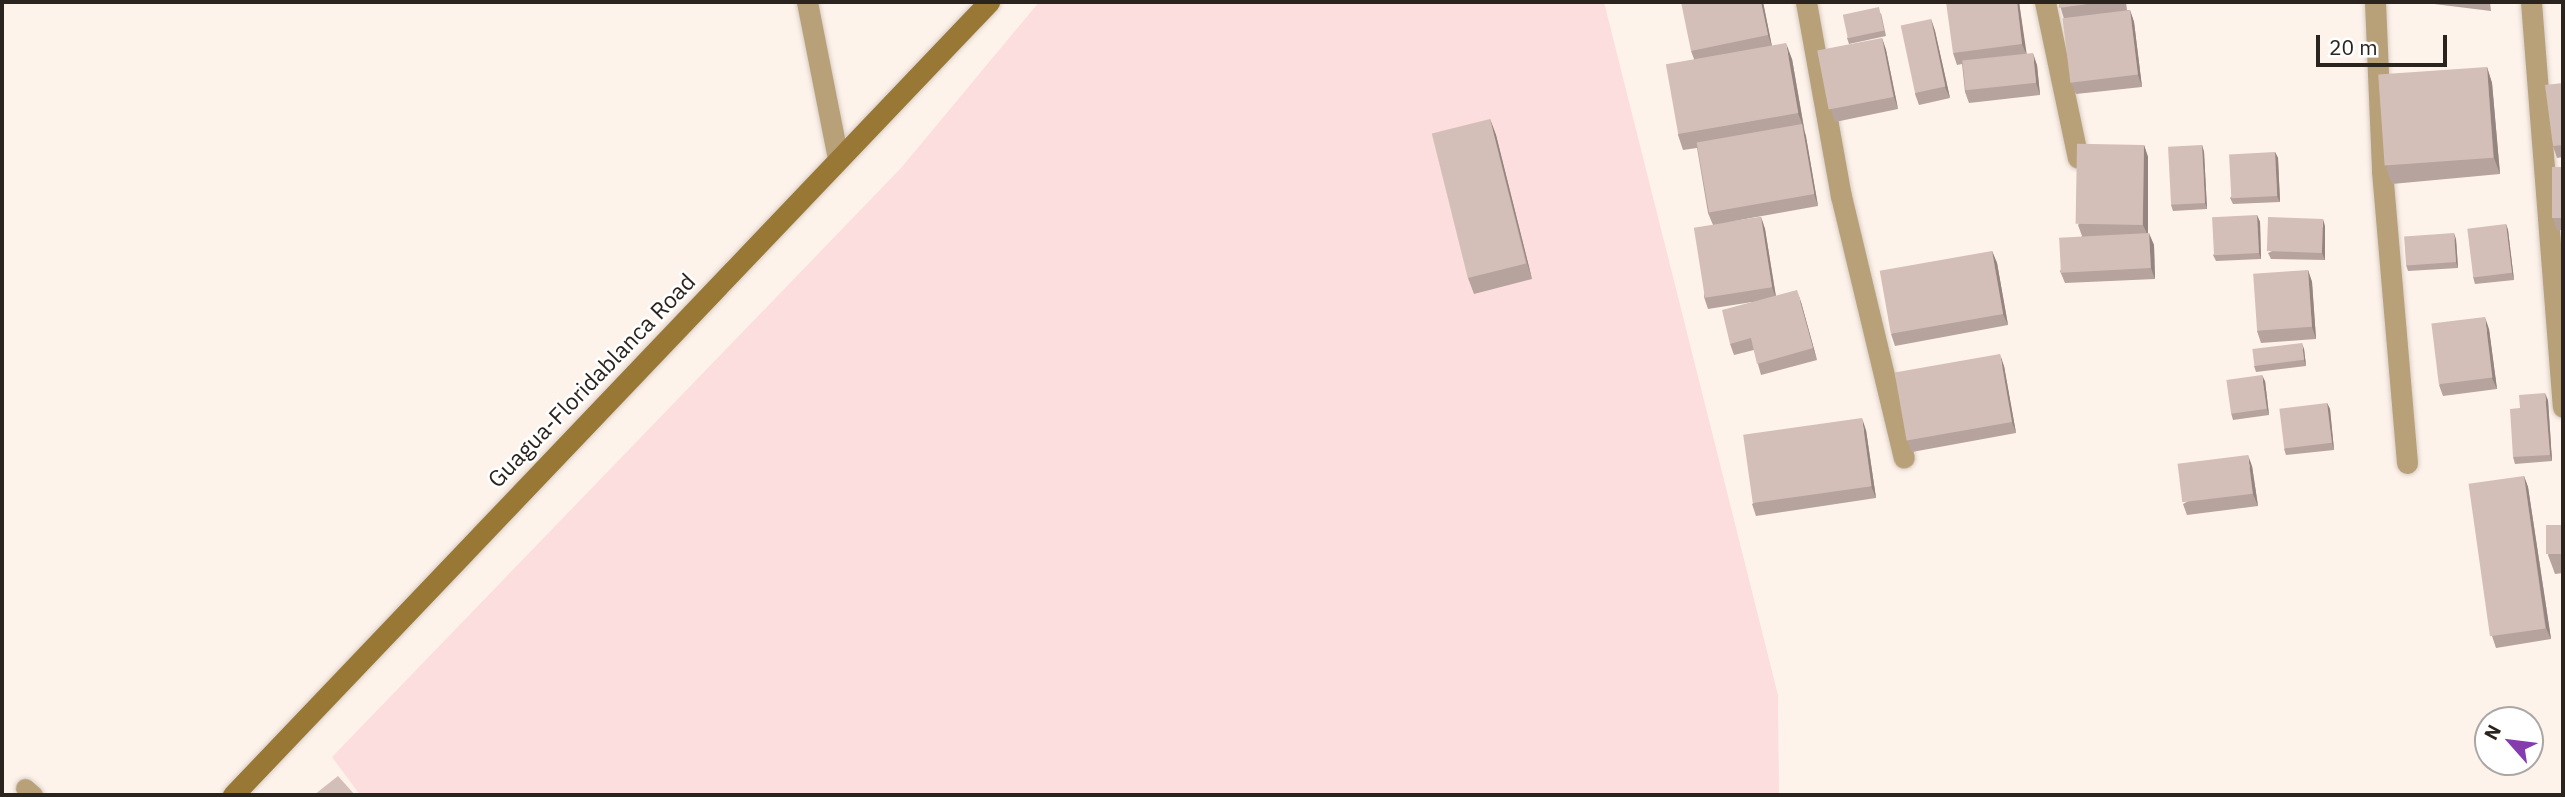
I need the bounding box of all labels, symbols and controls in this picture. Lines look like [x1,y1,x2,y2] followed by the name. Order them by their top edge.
[2320,21,2451,65] scale bar
[2329,33,2378,61] text: 20 m
[481,267,701,493] street label: Guagua-Floridablanca Road
[2474,706,2544,776] north arrow
[2478,720,2506,744] text: N

